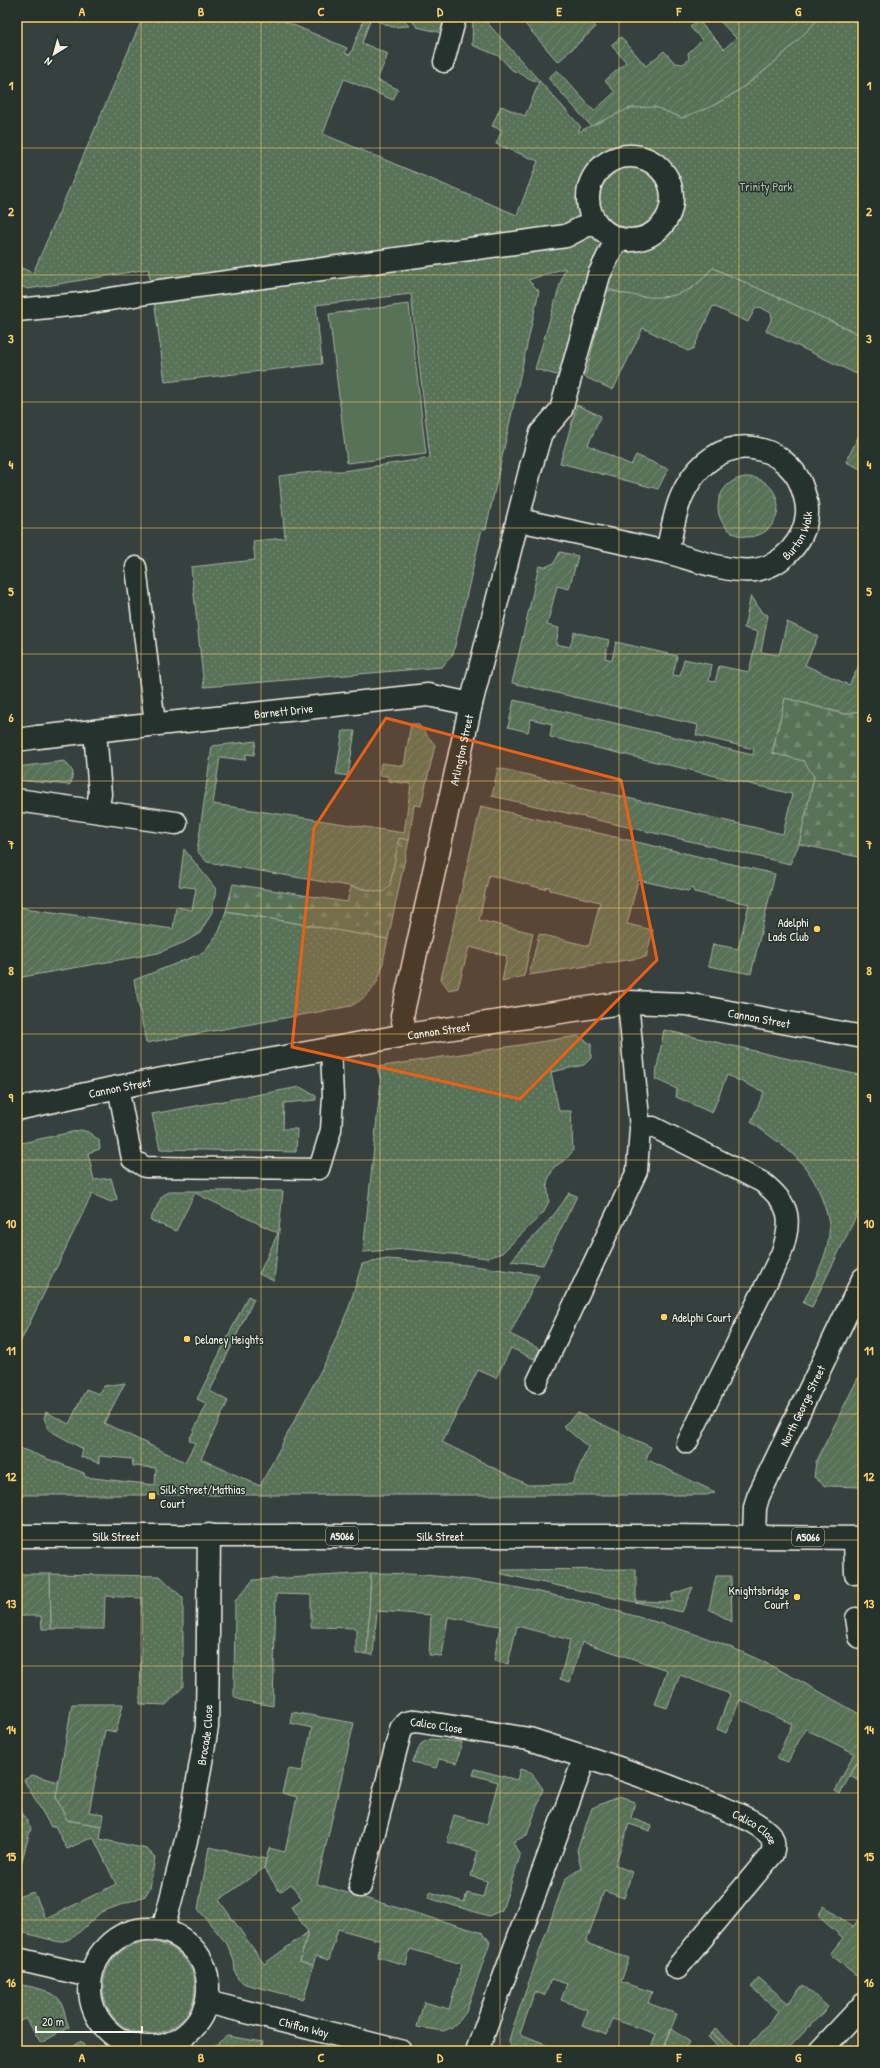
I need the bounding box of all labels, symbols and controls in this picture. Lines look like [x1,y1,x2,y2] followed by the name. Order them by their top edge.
[79,2,86,20] text: A
[198,2,205,20] text: B
[317,2,325,20] text: C
[437,2,444,20] text: D
[556,2,562,20] text: E
[676,2,683,20] text: F
[795,2,802,20] text: G
[34,34,74,74] north arrow
[41,55,55,69] text: N
[9,76,14,94] text: 1
[867,76,872,94] text: 1
[739,178,793,195] park label: Trinity Park
[8,202,15,220] text: 2
[866,202,873,220] text: 2
[8,329,14,347] text: 3
[866,329,872,347] text: 3
[9,455,14,473] text: 4
[867,455,872,473] text: 4
[778,511,816,563] street label: Burton Walk
[8,582,14,600] text: 5
[866,582,872,600] text: 5
[253,699,314,722] street label: Barnett Drive
[8,708,14,726] text: 6
[866,708,872,726] text: 6
[445,712,477,787] street label: Arlington Street
[7,835,15,853] text: 7
[865,835,873,853] text: 7
[768,914,809,945] place label: Adelphi Lads Club
[812,924,822,934] marker: Adelphi Lads Club
[8,961,14,979] text: 8
[866,961,872,979] text: 8
[727,1004,793,1032] street label: Cannon Street
[406,1017,472,1043] street label: Cannon Street
[87,1073,153,1102] street label: Cannon Street
[9,1088,14,1106] text: 9
[867,1088,872,1106] text: 9
[6,1214,16,1232] text: 10
[864,1214,874,1232] text: 10
[672,1309,732,1326] place label: Adelphi Court
[659,1312,669,1322] marker: Adelphi Court
[195,1331,264,1348] place label: Delaney Heights
[182,1334,192,1344] marker: Delaney Heights
[6,1341,16,1359] text: 11
[864,1341,874,1359] text: 11
[775,1361,829,1449] street label: North George Street
[6,1467,17,1485] text: 12
[864,1467,875,1485] text: 12
[160,1481,246,1512] place label: Silk Street/Mathias Court
[147,1491,157,1501] marker: Silk Street/Mathias Court
[326,1527,358,1545] road number: A5066
[92,1528,140,1545] street label: Silk Street
[416,1528,464,1545] street label: Silk Street
[792,1528,824,1546] road number: A5066
[728,1582,790,1613] place label: Knightsbridge Court
[792,1592,802,1602] marker: Knightsbridge Court
[6,1594,16,1612] text: 13
[864,1594,874,1612] text: 13
[192,1704,216,1766] street label: Brocade Close
[408,1712,464,1737] street label: Calico Close
[6,1720,16,1738] text: 14
[864,1720,874,1738] text: 14
[730,1805,782,1846] street label: Calico Close
[6,1847,17,1865] text: 15
[864,1847,875,1865] text: 15
[6,1973,17,1991] text: 16
[864,1973,875,1991] text: 16
[36,2008,142,2034] scale bar
[277,2012,331,2041] street label: Chiffon Way
[42,2013,64,2030] text: 20 m
[79,2048,86,2066] text: A
[198,2048,205,2066] text: B
[317,2048,325,2066] text: C
[437,2048,444,2066] text: D
[556,2048,562,2066] text: E
[676,2048,683,2066] text: F
[795,2048,802,2066] text: G

